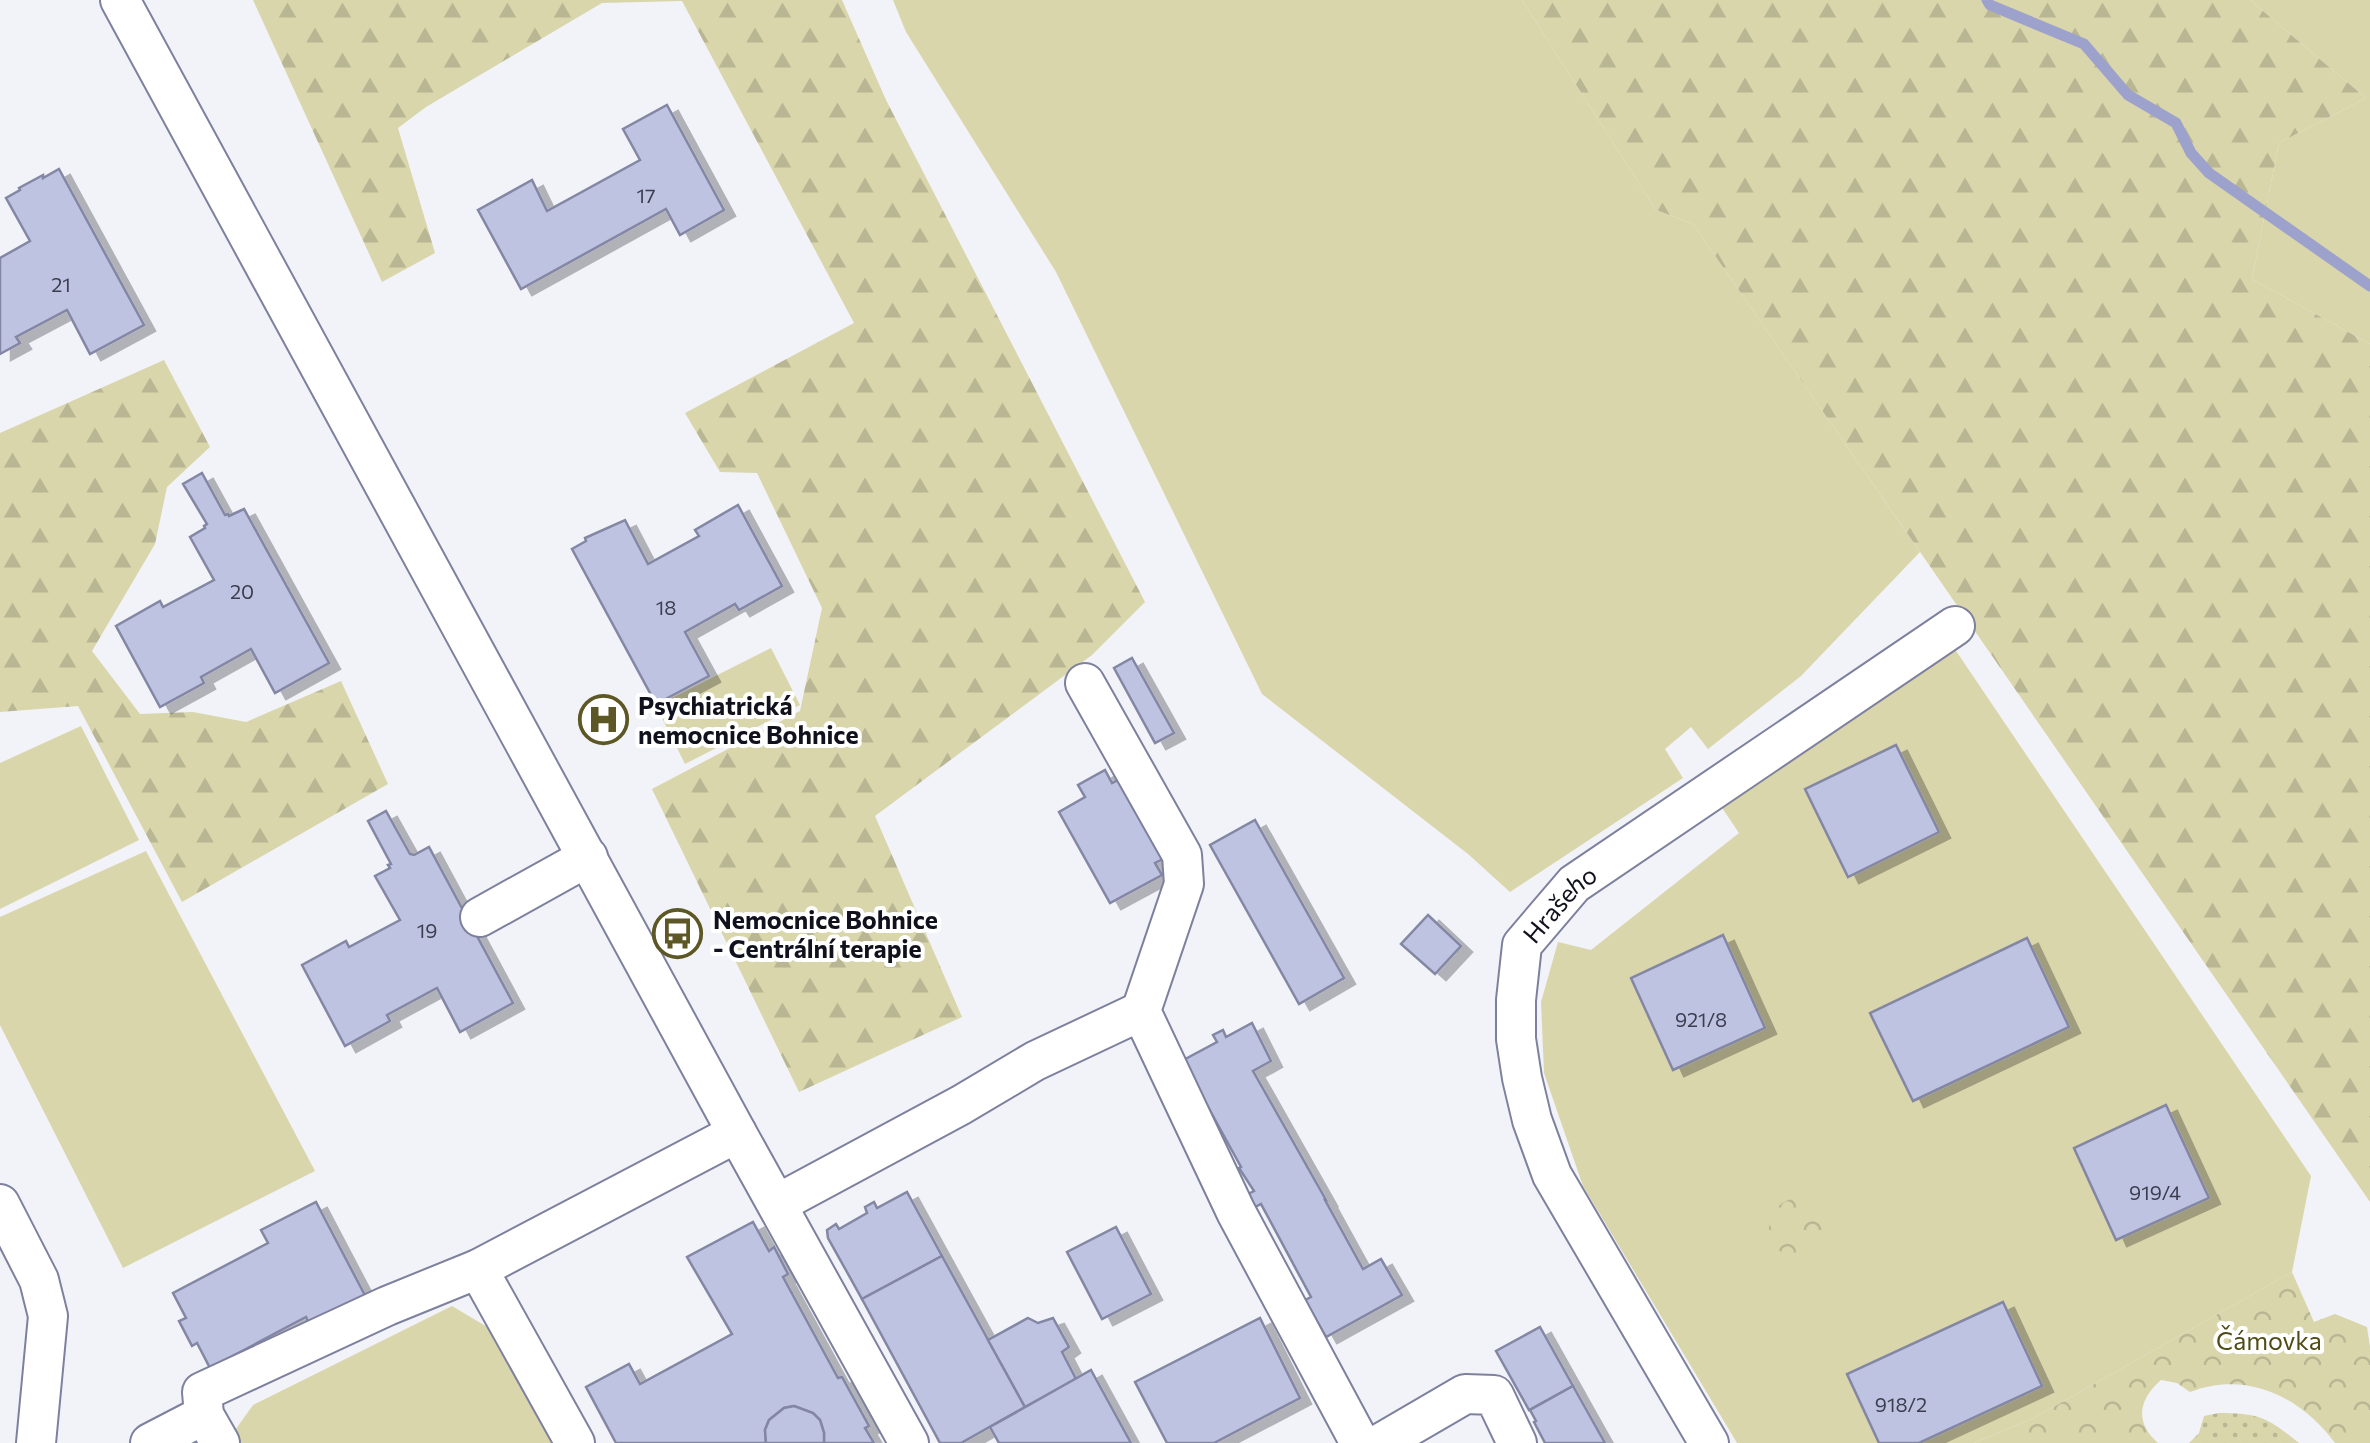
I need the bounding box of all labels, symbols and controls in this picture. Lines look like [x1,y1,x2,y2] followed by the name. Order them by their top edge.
[636,183,656,207] house number: 17
[51,272,71,296] house number: 21
[230,579,254,603] house number: 20
[656,595,676,619] house number: 18
[638,690,859,749] place label: Psychiatrická nemocnice Bohnice
[577,693,629,745] hospital icon: Psychiatrická nemocnice Bohnice
[1516,858,1602,948] street label: Hrašeho
[713,904,938,963] place label: Nemocnice Bohnice - Centrální terapie
[652,907,704,959] bus stop icon: Nemocnice Bohnice - Centrální terapie
[417,918,437,942] house number: 19
[1675,1007,1727,1031] house number: 921/8
[2129,1180,2181,1204] house number: 919/4
[2216,1325,2322,1355] park label: Čámovka
[1875,1392,1927,1416] house number: 918/2

